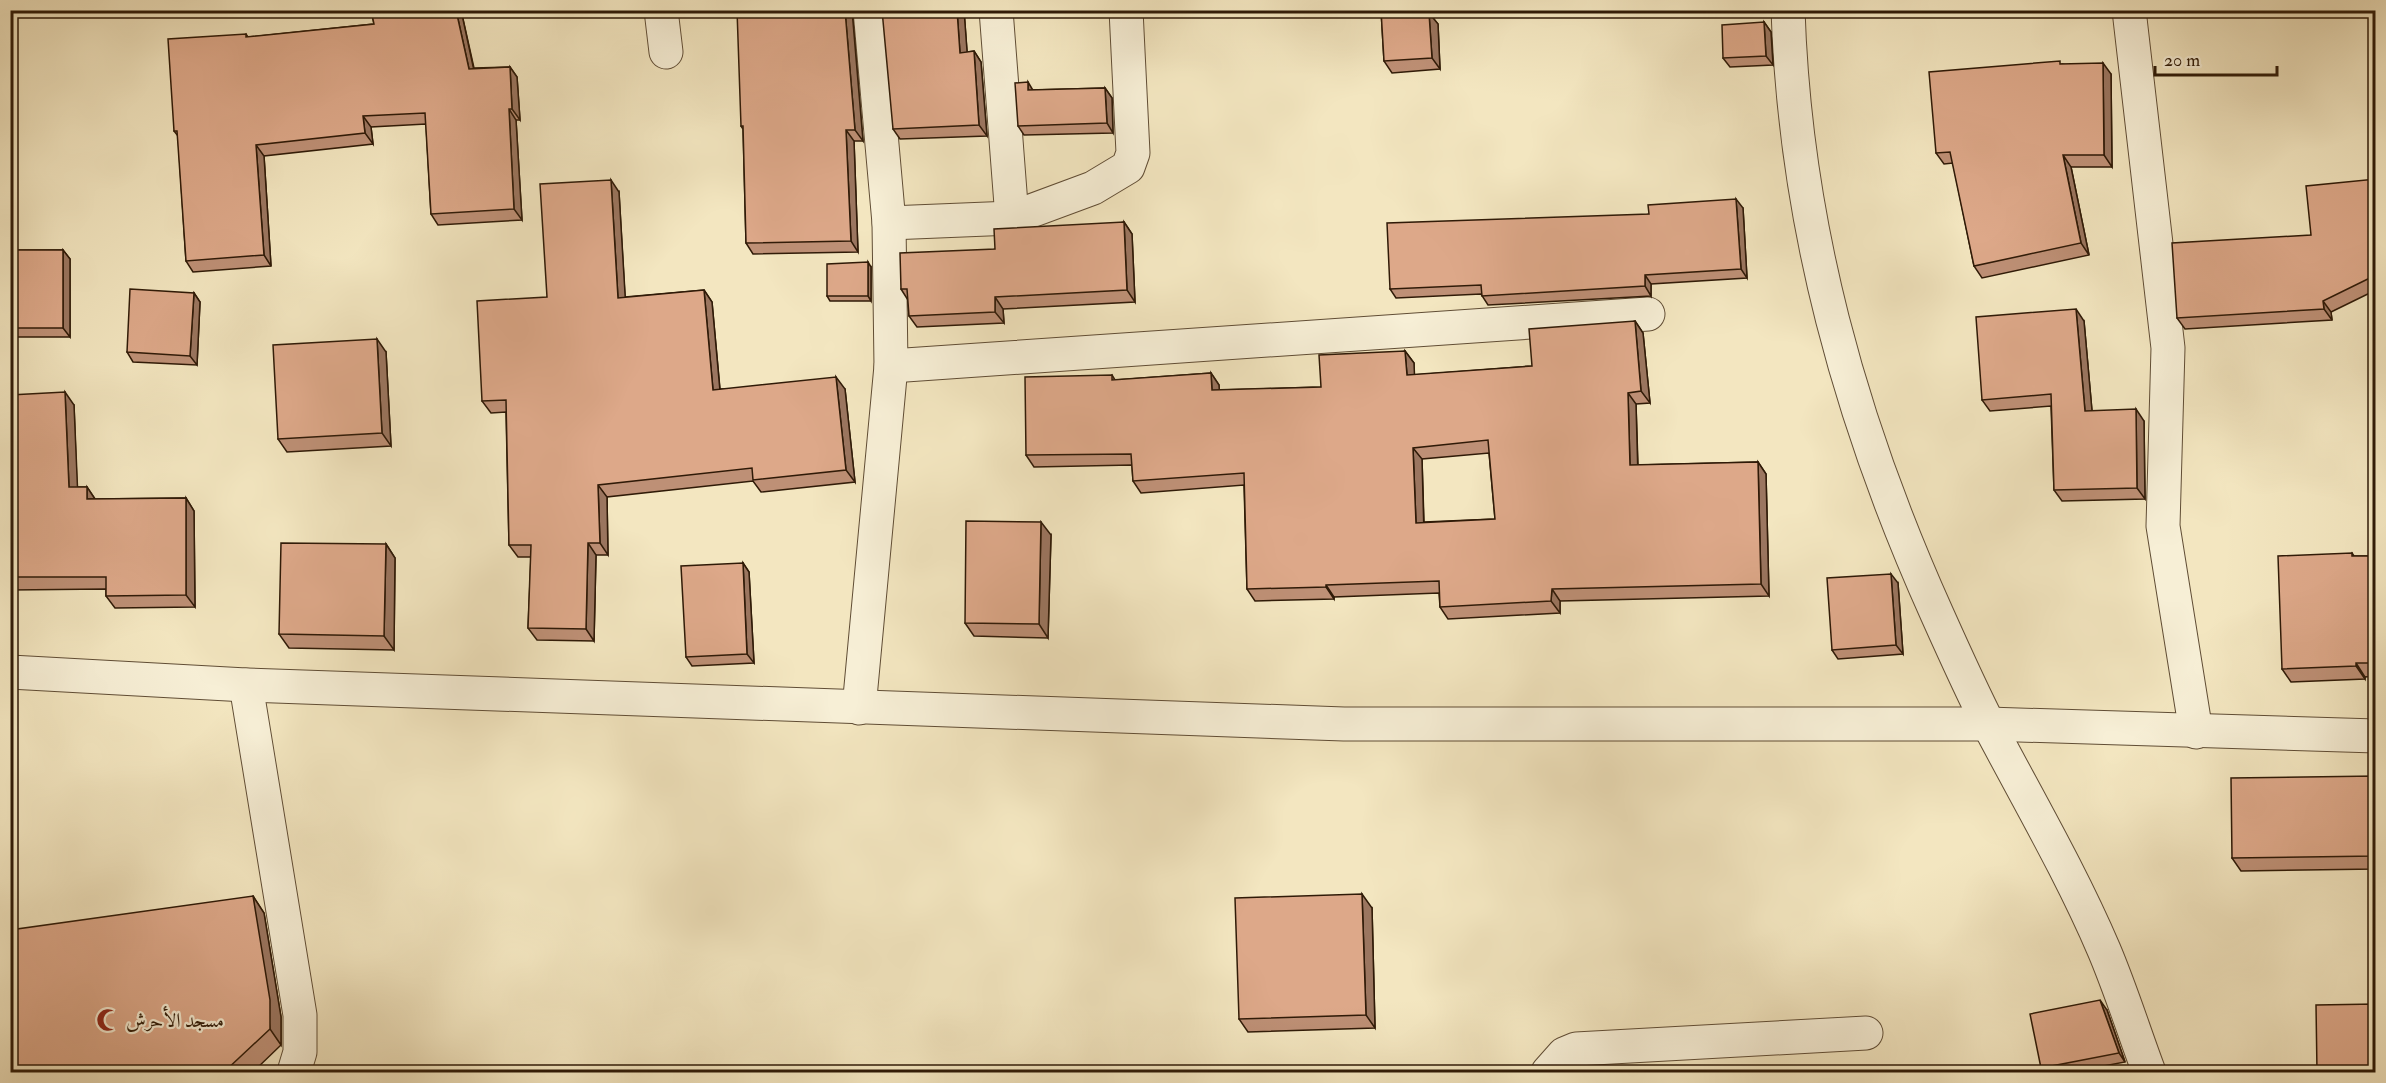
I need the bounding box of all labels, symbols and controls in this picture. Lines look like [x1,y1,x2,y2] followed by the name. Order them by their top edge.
[2155,39,2276,77] scale bar
[2164,49,2200,72] text: 20 m
[126,1005,224,1033] place label: مسجد الأحرش
[95,1007,121,1033] mosque icon: مسجد الأحرش

